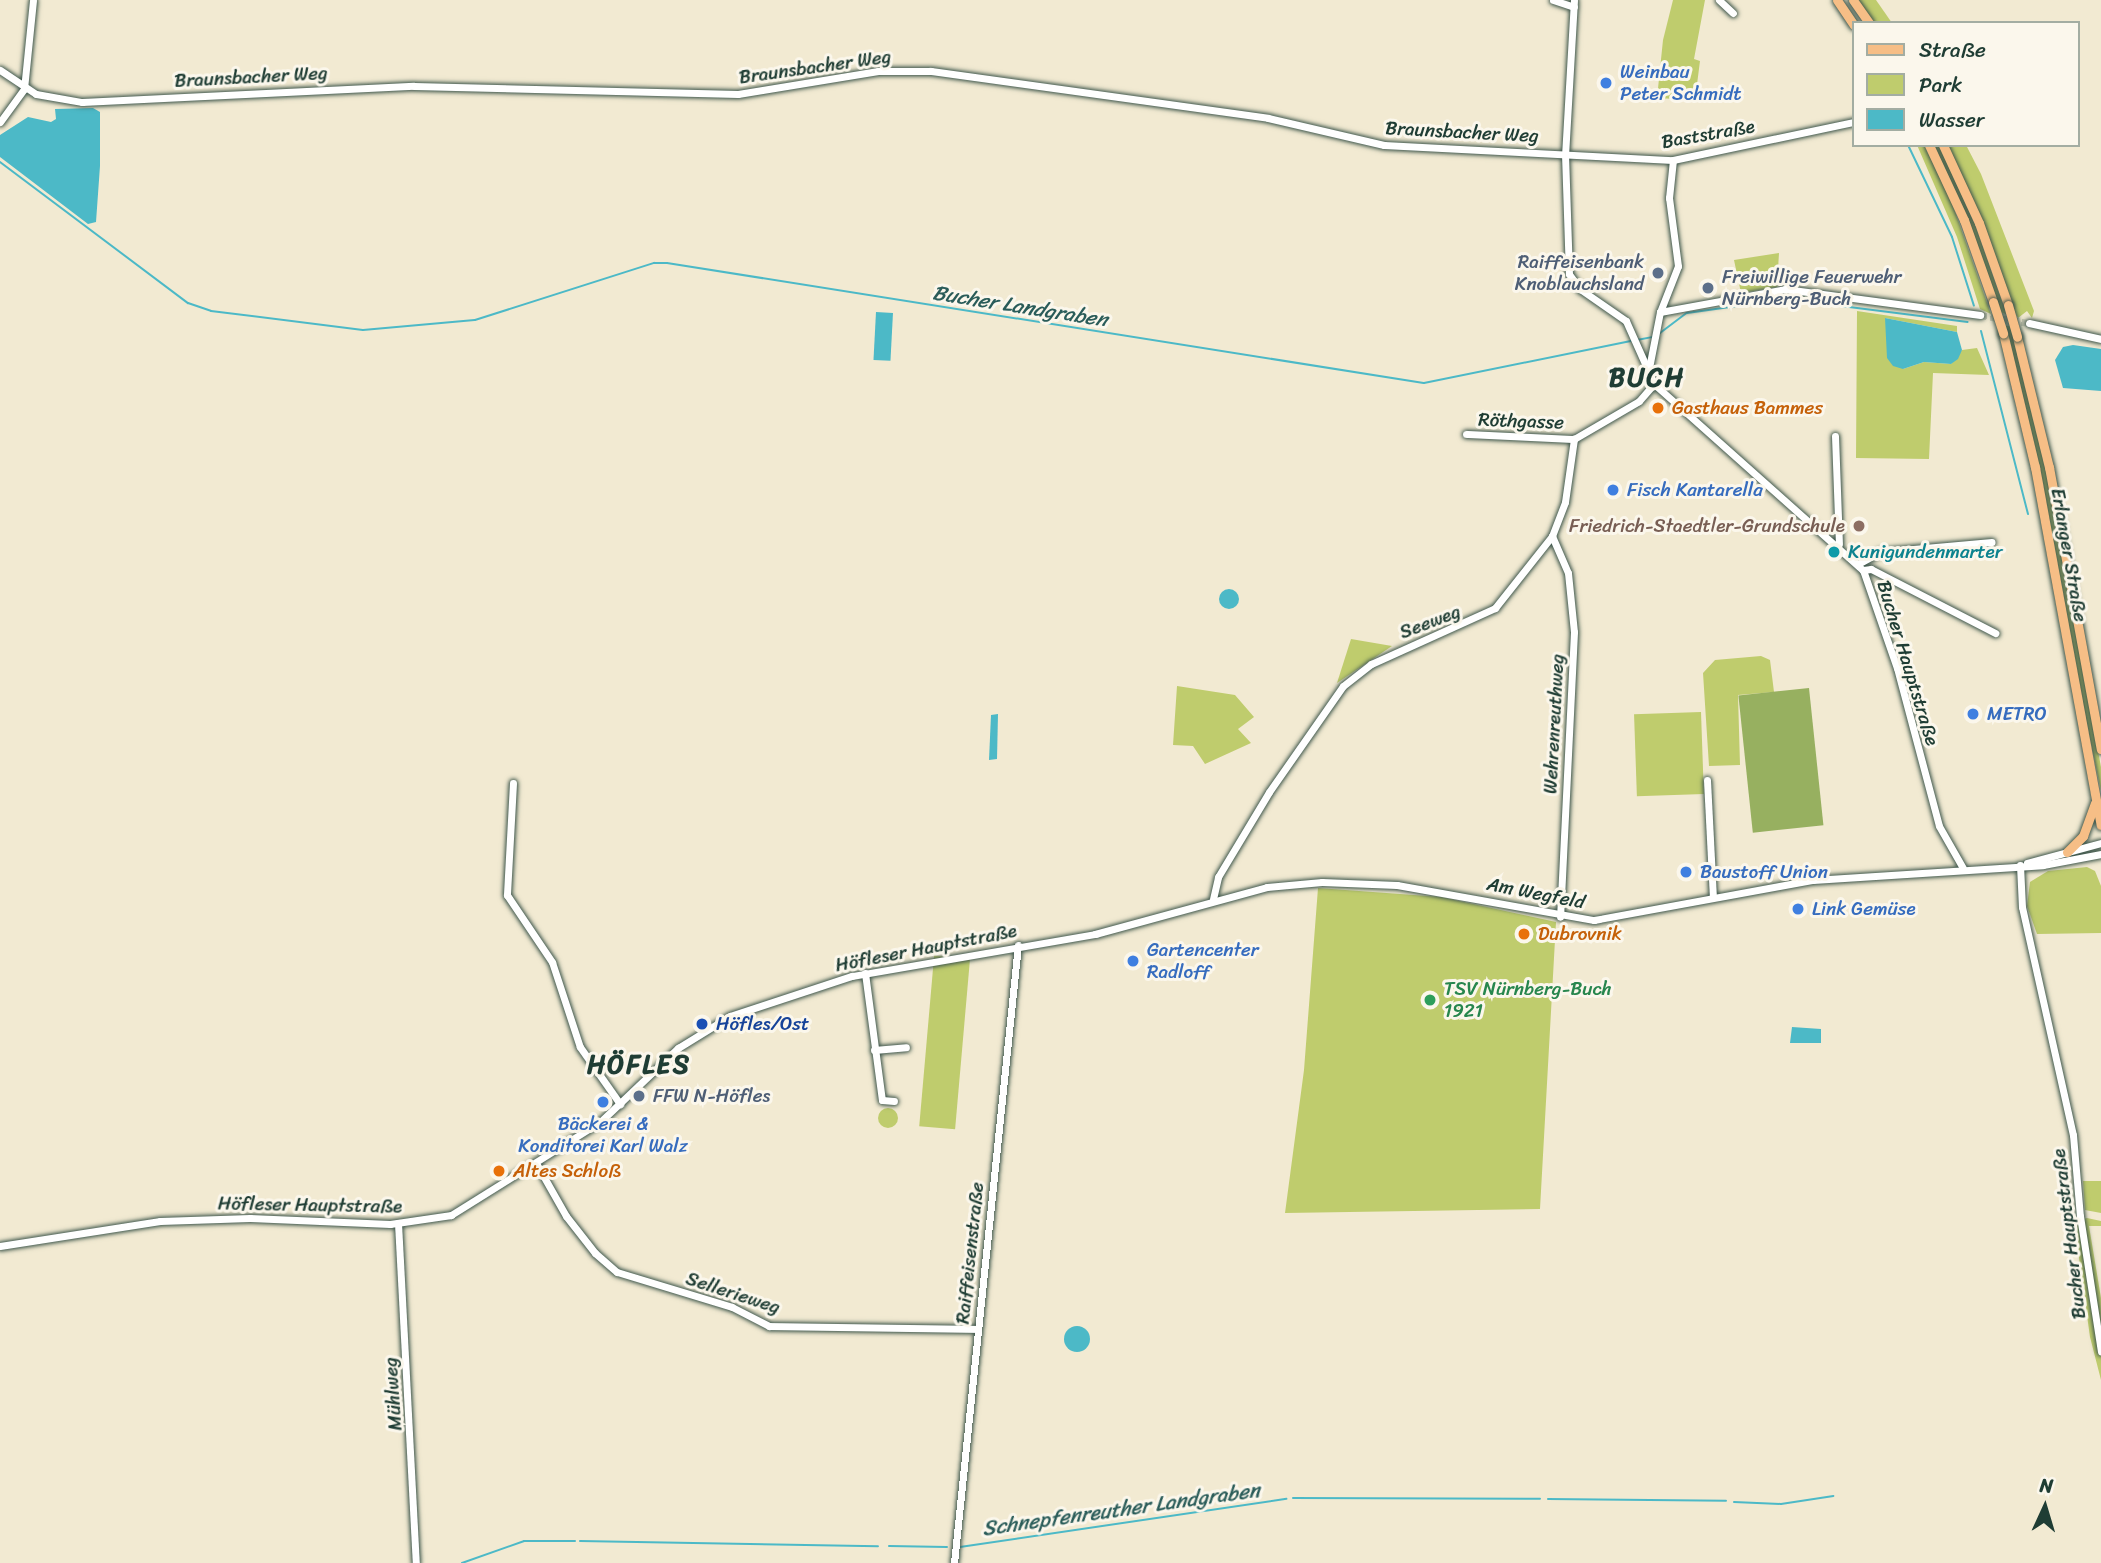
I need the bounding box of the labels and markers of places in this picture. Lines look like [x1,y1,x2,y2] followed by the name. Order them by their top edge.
[1620,61,1742,105] place label: Weinbau Peter Schmidt
[1598,75,1614,91] marker: Weinbau Peter Schmidt
[1515,251,1644,295] place label: Raiffeisenbank Knoblauchsland
[1650,265,1666,281] marker: Raiffeisenbank Knoblauchsland
[1722,266,1902,310] place label: Freiwillige Feuerwehr Nürnberg-Buch
[1700,280,1716,296] marker: Freiwillige Feuerwehr Nürnberg-Buch
[1672,397,1822,419] place label: Gasthaus Bammes
[1650,400,1666,416] marker: Gasthaus Bammes
[1627,479,1762,501] place label: Fisch Kantarella
[1605,482,1621,498] marker: Fisch Kantarella
[1569,515,1845,537] place label: Friedrich-Staedtler-Grundschule
[1851,518,1867,534] marker: Friedrich-Staedtler-Grundschule
[1848,541,2003,563] place label: Kunigundenmarter
[1826,544,1842,560] marker: Kunigundenmarter
[1987,703,2047,725] place label: METRO
[1965,706,1981,722] marker: METRO
[1700,861,1828,883] place label: Baustoff Union
[1678,864,1694,880] marker: Baustoff Union
[1812,898,1916,920] place label: Link Gemüse
[1790,901,1806,917] marker: Link Gemüse
[1538,923,1622,945] place label: Dubrovnik
[1516,926,1532,942] marker: Dubrovnik
[1147,939,1259,983] place label: Gartencenter Radloff
[1125,953,1141,969] marker: Gartencenter Radloff
[1444,978,1612,1022] place label: TSV Nürnberg-Buch 1921
[1422,992,1438,1008] marker: TSV Nürnberg-Buch 1921
[716,1013,809,1035] place label: Höfles/Ost
[694,1016,710,1032] marker: Höfles/Ost
[653,1085,770,1107] place label: FFW N-Höfles
[631,1088,647,1104] marker: FFW N-Höfles
[595,1094,611,1110] marker: Bäckerei & Konditorei Karl Walz
[518,1113,688,1157] place label: Bäckerei & Konditorei Karl Walz
[513,1160,621,1182] place label: Altes Schloß
[491,1163,507,1179] marker: Altes Schloß

